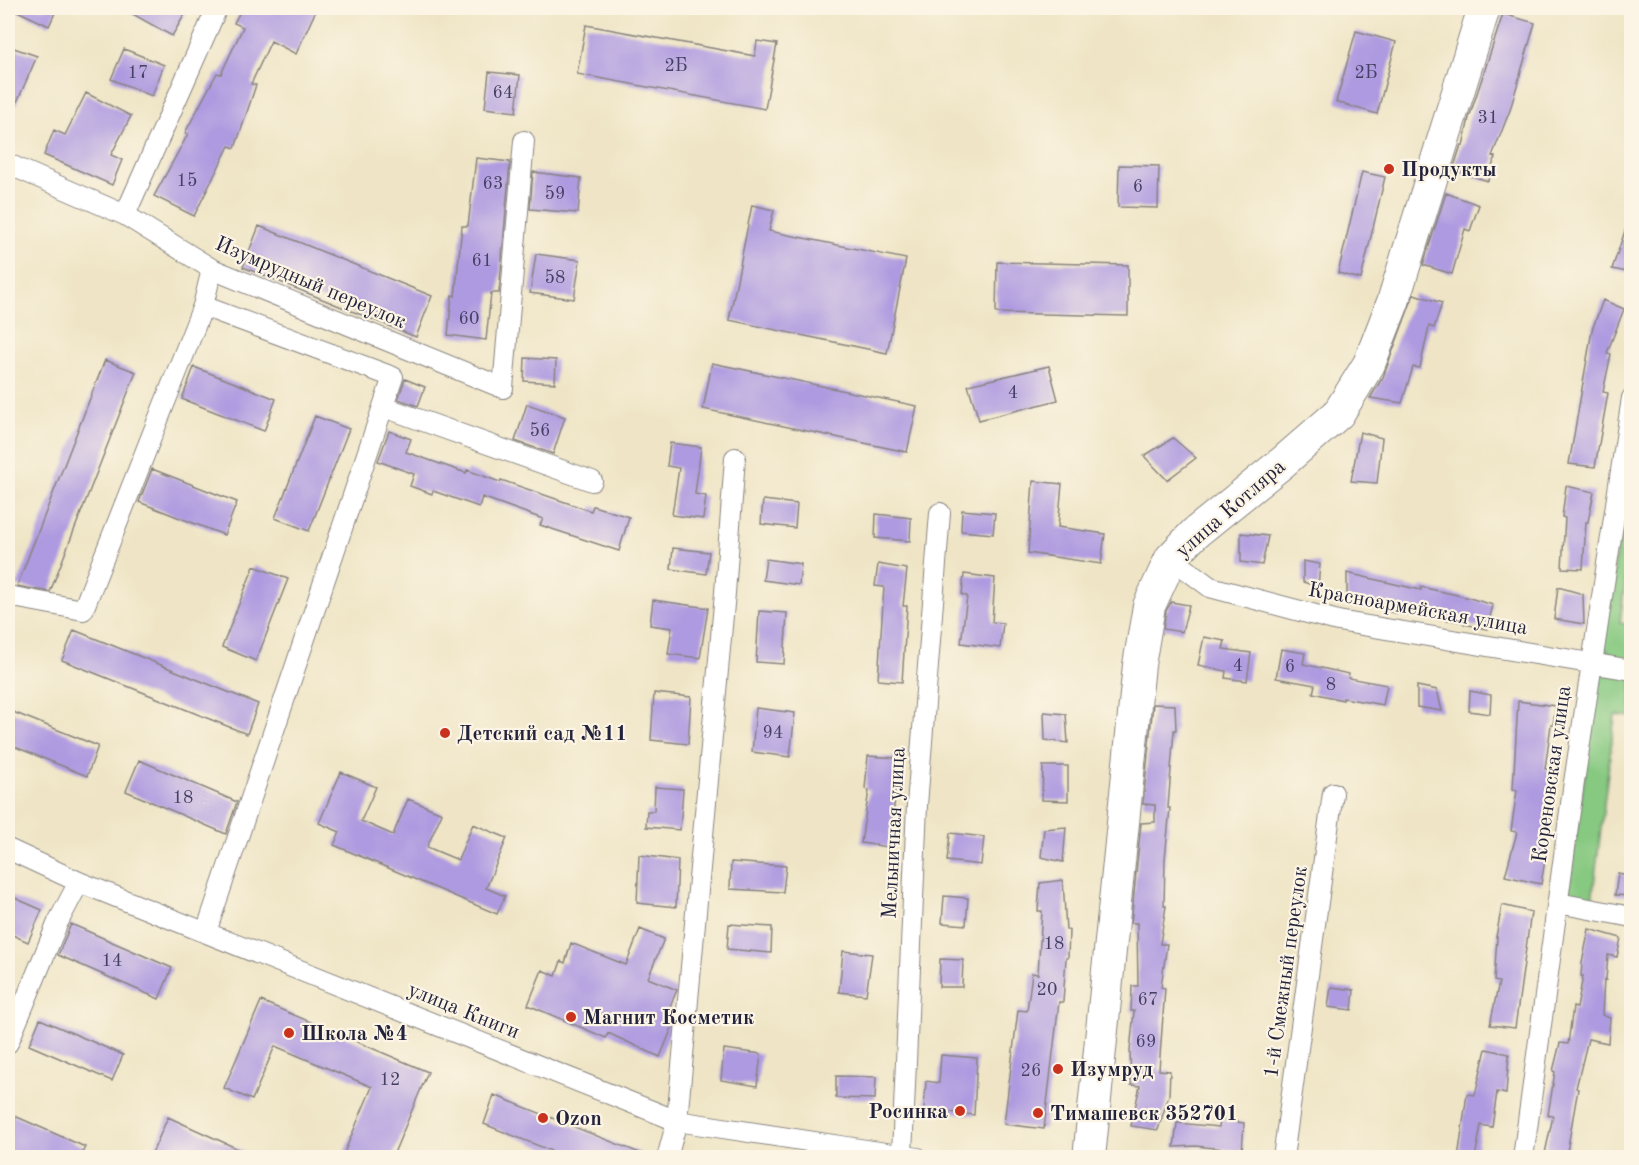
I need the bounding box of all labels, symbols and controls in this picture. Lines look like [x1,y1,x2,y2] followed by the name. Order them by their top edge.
[664,57,688,75] house number: 2Б
[128,64,148,82] house number: 17
[1354,64,1378,82] house number: 2Б
[493,84,513,102] house number: 64
[1478,109,1498,127] house number: 31
[1401,160,1497,181] place label: Продукты
[1382,162,1396,176] marker: Продукты
[177,172,197,190] house number: 15
[483,175,503,193] house number: 63
[1133,178,1143,196] house number: 6
[545,185,565,203] house number: 59
[212,234,409,333] street label: Изумрудный переулок
[472,252,492,270] house number: 61
[545,269,565,287] house number: 58
[459,310,479,328] house number: 60
[1008,384,1018,402] house number: 4
[530,422,550,440] house number: 56
[1172,456,1290,562] street label: улица Котляра
[1306,580,1529,639] street label: Красноармейская улица
[1233,657,1243,675] house number: 4
[1285,658,1295,676] house number: 6
[1326,676,1336,694] house number: 8
[1530,684,1575,864] street label: Кореновская улица
[457,724,627,745] place label: Детский сад №11
[763,724,783,742] house number: 94
[438,726,452,740] marker: Детский сад №11
[880,747,909,920] street label: Мельничная улица
[173,789,193,807] house number: 18
[1261,864,1312,1080] street label: 1-й Смежный переулок
[1044,935,1064,953] house number: 18
[102,952,122,970] house number: 14
[405,980,522,1043] street label: улица Книги
[1037,981,1057,999] house number: 20
[1138,991,1158,1009] house number: 67
[583,1008,754,1029] place label: Магнит Косметик
[564,1010,578,1024] marker: Магнит Косметик
[301,1024,408,1045] place label: Школа №4
[282,1026,296,1040] marker: Школа №4
[1136,1033,1156,1051] house number: 69
[1070,1060,1153,1081] place label: Изумруд
[1021,1062,1041,1080] house number: 26
[1051,1062,1065,1076] marker: Изумруд
[380,1071,400,1089] house number: 12
[868,1102,948,1123] place label: Росинка
[953,1104,967,1118] marker: Росинка
[1050,1104,1238,1125] place label: Тимашевск 352701
[1031,1106,1045,1120] marker: Тимашевск 352701
[555,1109,602,1130] place label: Ozon
[536,1111,550,1125] marker: Ozon

